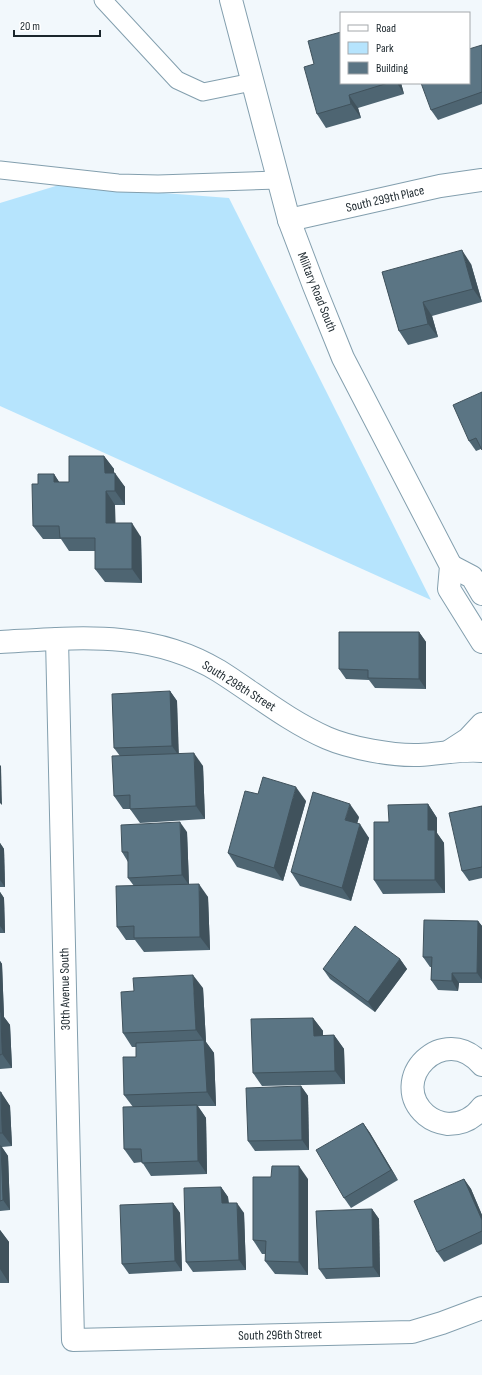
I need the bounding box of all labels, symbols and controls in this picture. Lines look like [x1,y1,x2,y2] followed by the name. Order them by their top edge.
[14,12,100,38] scale bar
[340,12,470,84] legend
[20,19,40,34] text: 20 m
[376,21,396,36] text: Road
[376,41,394,56] text: Park
[376,61,408,76] text: Building
[344,182,426,216] street label: South 299th Place
[294,250,340,334] street label: Military Road South
[199,657,279,715] street label: South 298th Street
[56,948,74,1030] street label: 30th Avenue South
[238,1326,322,1344] street label: South 296th Street

